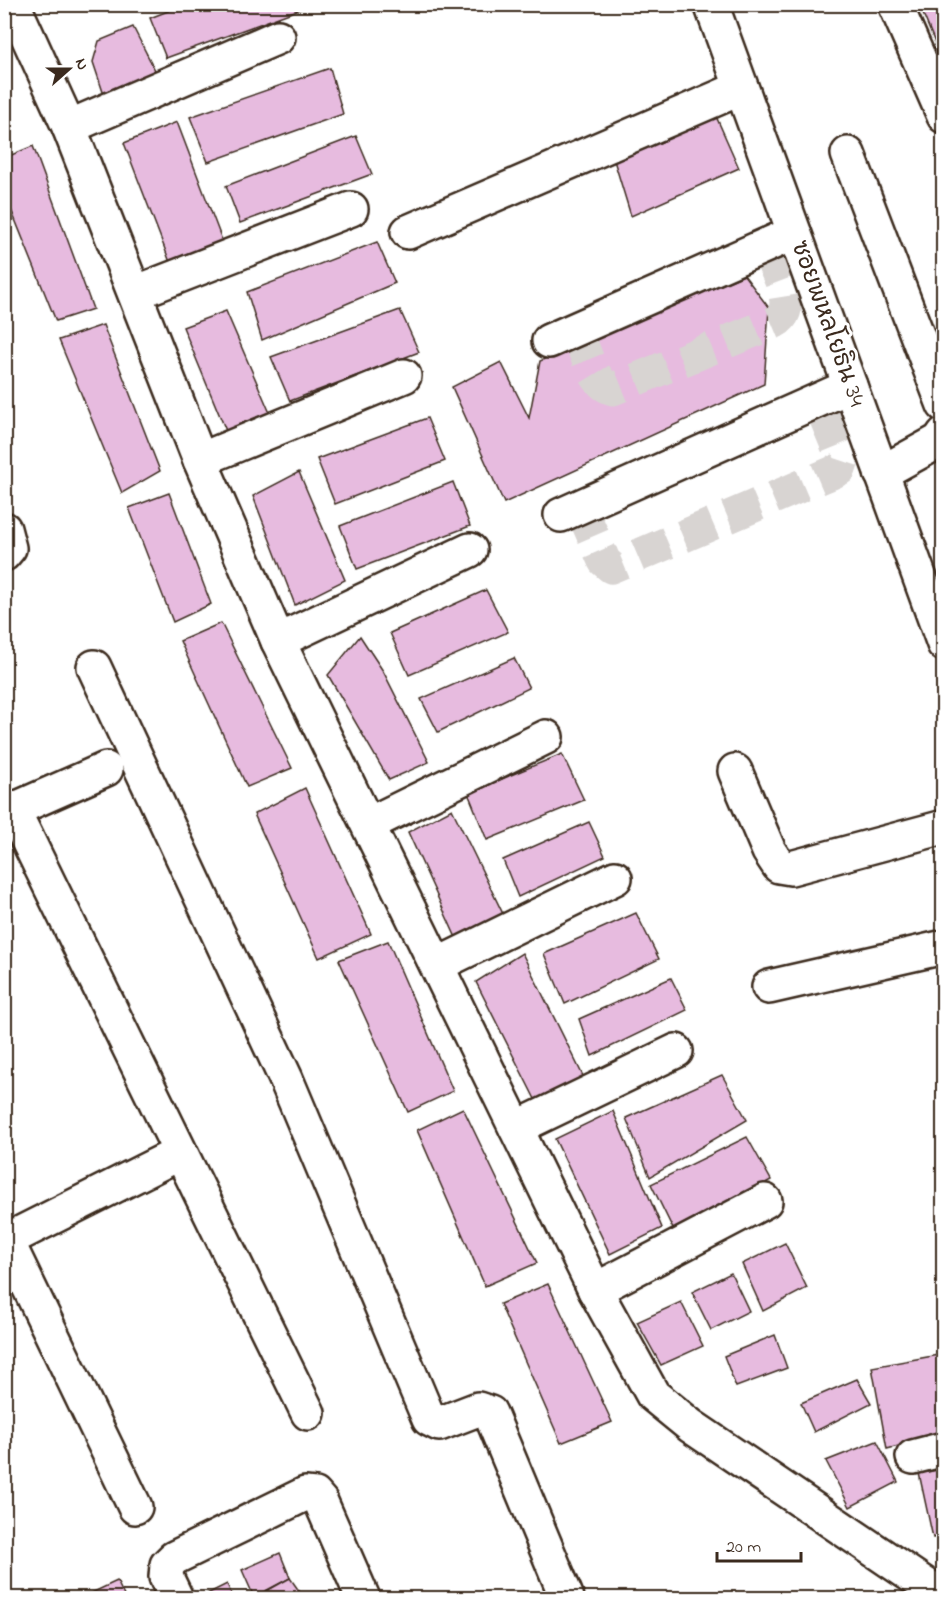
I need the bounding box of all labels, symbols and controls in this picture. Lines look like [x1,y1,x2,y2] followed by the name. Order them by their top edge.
[39,39,99,99] north arrow
[68,55,94,74] text: N
[781,236,874,412] street label: ซอยพหลโยธิน 34
[717,1525,801,1563] scale bar
[726,1535,761,1561] text: 20 m

